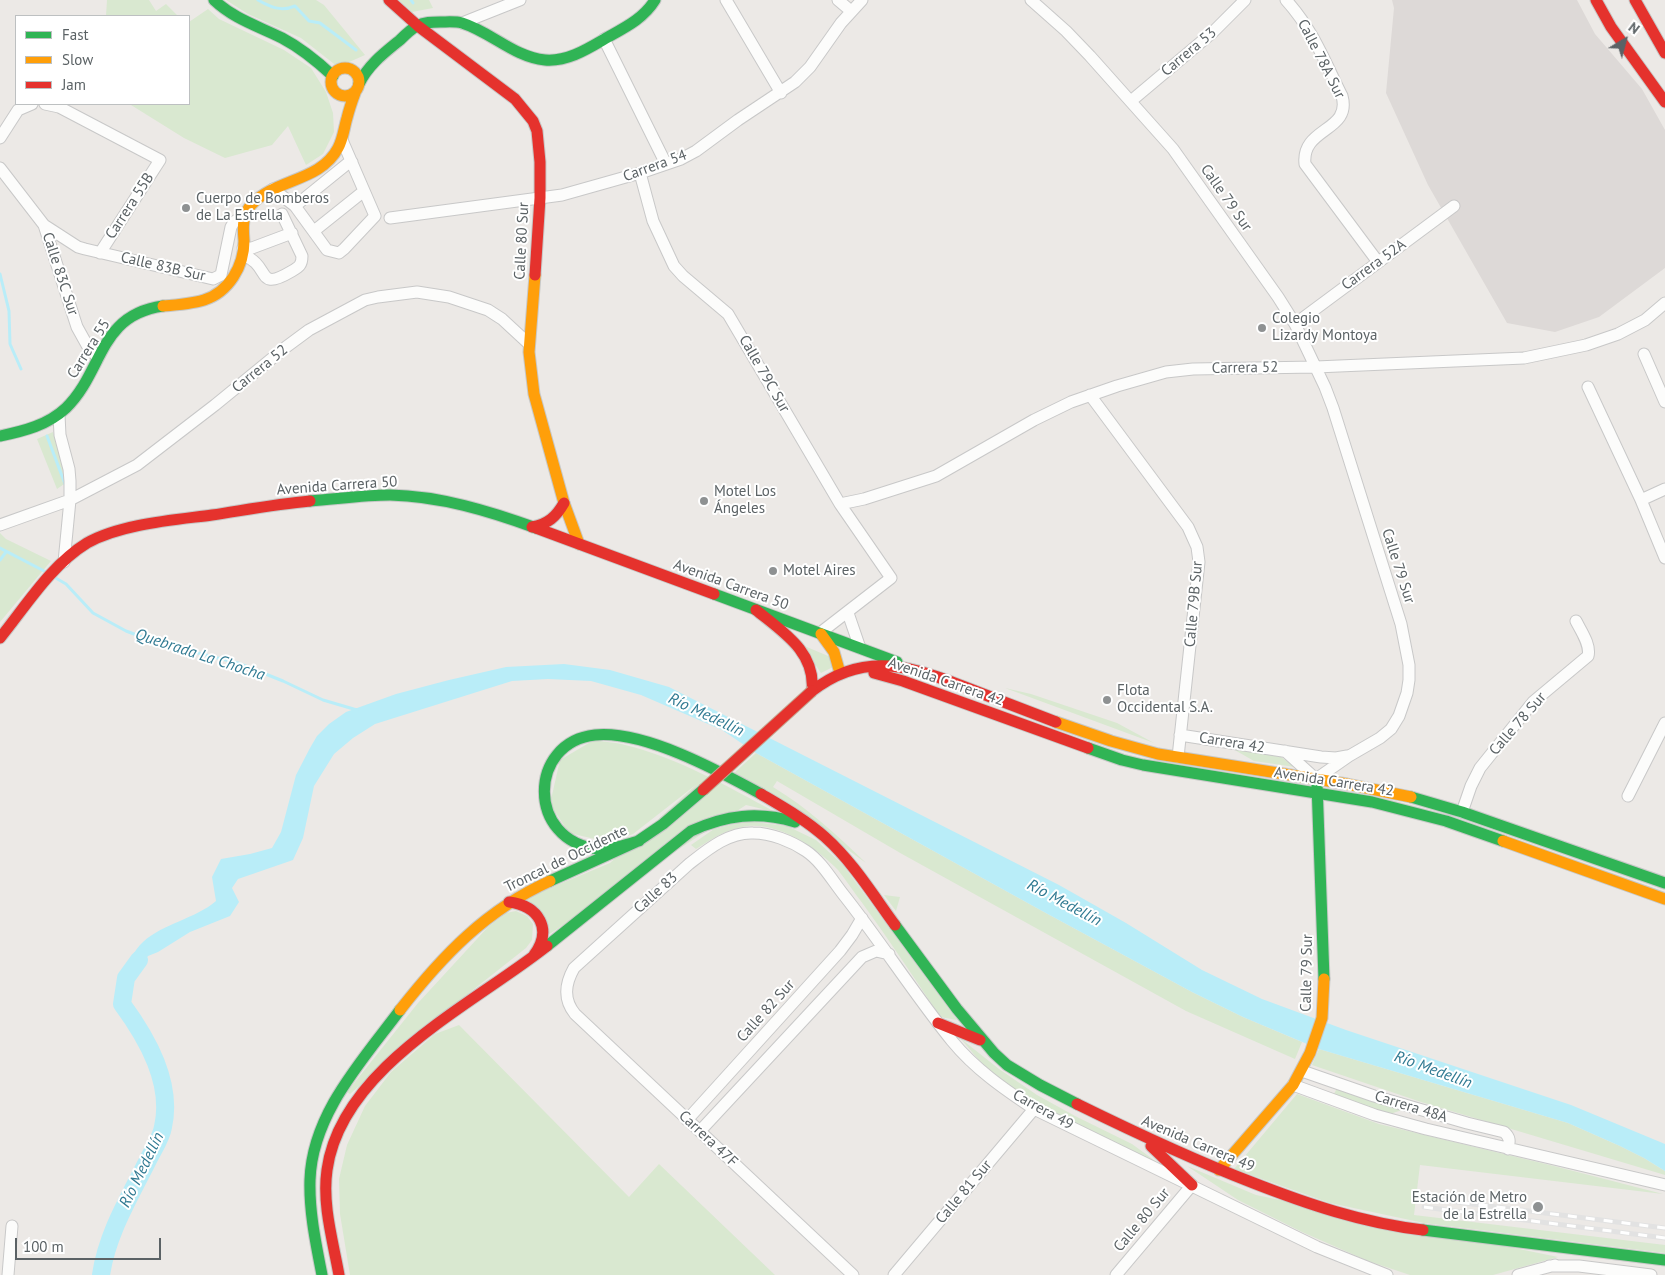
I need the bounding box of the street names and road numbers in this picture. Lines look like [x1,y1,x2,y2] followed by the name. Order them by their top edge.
[1293,16,1349,102] street label: Calle 78A Sur
[1158,24,1220,80] street label: Carrera 53
[621,146,689,186] street label: Carrera 54
[1196,161,1256,235] street label: Calle 79 Sur
[102,170,158,242] street label: Carrera 55B
[511,202,533,280] street label: Calle 80 Sur
[38,230,82,318] street label: Calle 83C Sur
[1338,236,1410,294] street label: Carrera 52A
[119,249,207,285] street label: Calle 83B Sur
[64,316,114,382] street label: Carrera 55
[735,332,793,416] street label: Calle 79C Sur
[229,341,291,397] street label: Carrera 52
[1212,358,1278,378] street label: Carrera 52
[276,473,398,499] street label: Avenida Carrera 50
[1377,526,1419,606] street label: Calle 79 Sur
[671,556,791,614] street label: Avenida Carrera 50
[1181,560,1207,648] street label: Calle 79B Sur
[886,654,1006,710] street label: Avenida Carrera 42
[1486,689,1550,759] street label: Calle 78 Sur
[1198,729,1266,757] street label: Carrera 42
[1273,764,1395,800] street label: Avenida Carrera 42
[502,821,630,897] street label: Troncal de Occidente
[630,869,682,917] street label: Calle 83
[1297,934,1317,1012] street label: Calle 79 Sur
[733,976,799,1046] street label: Calle 82 Sur
[1010,1086,1076,1134] street label: Carrera 49
[1372,1087,1450,1127] street label: Carrera 48A
[675,1107,741,1171] street label: Carrera 47F
[1139,1112,1257,1176] street label: Avenida Carrera 49
[932,1156,996,1228] street label: Calle 81 Sur
[1110,1184,1174,1256] street label: Calle 80 Sur

